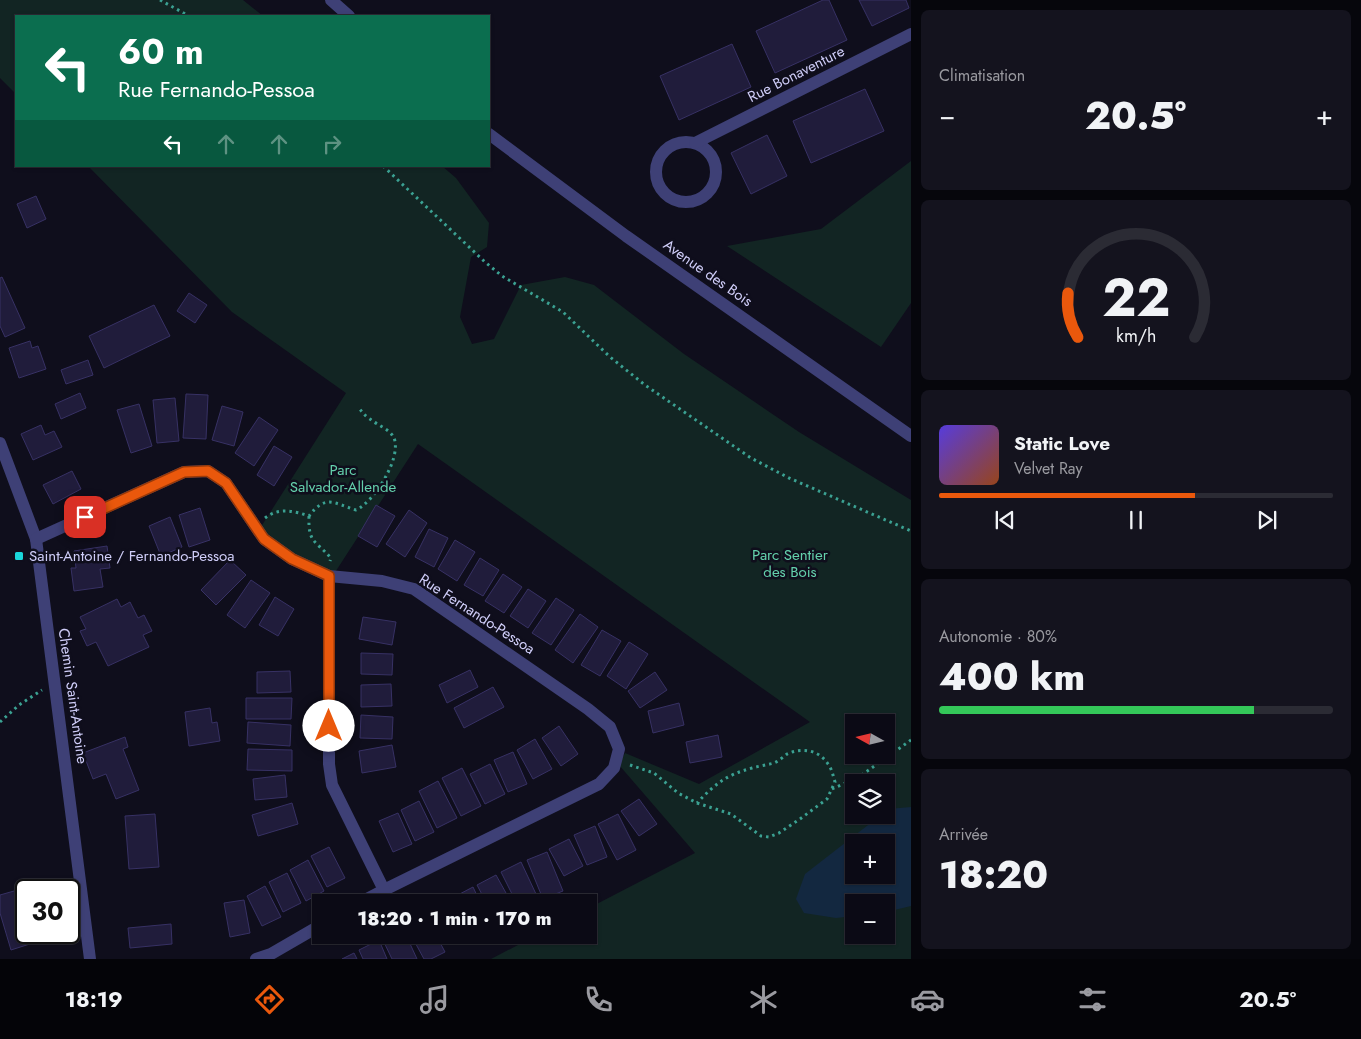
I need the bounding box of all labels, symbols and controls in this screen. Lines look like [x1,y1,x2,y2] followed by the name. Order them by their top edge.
[118,27,204,77] text: 60 m
[35,35,100,100] icon: left
[744,40,849,108] street label: Rue Bonaventure
[939,64,1025,87] text: Climatisation
[118,73,315,105] text: Rue Fernando-Pessoa
[1085,88,1186,143] text: 20.5°
[939,95,956,136] text: −
[1316,95,1333,136] text: +
[159,130,187,158] icon: left
[212,130,240,158] icon: ahead
[265,130,293,158] icon: ahead
[318,130,346,158] icon: right
[659,234,757,312] street label: Avenue des Bois
[1102,260,1170,336] text: 22
[1116,323,1156,349] text: km/h
[1014,430,1110,457] text: Static Love
[1014,457,1083,480] text: Velvet Ray
[290,459,396,498] park label: Parc Salvador-Allende
[64,496,106,538] pin
[71,503,99,531] icon: arrive
[991,506,1019,534] icon: previous
[1122,506,1150,534] icon: pause
[1253,506,1281,534] icon: next
[752,544,829,583] park label: Parc Sentier des Bois
[29,545,235,567] place label: Saint-Antoine / Fernando-Pessoa
[13,550,25,562] marker: Saint-Antoine / Fernando-Pessoa
[415,568,539,660] street label: Rue Fernando-Pessoa
[939,625,1057,648] text: Autonomie · 80%
[53,627,93,766] street label: Chemin Saint-Antoine
[939,649,1085,704] text: 400 km
[302,699,354,751] position arrow
[845,714,895,764] north arrow
[845,714,895,944] map controls
[845,774,895,824] button: layers
[939,823,988,846] text: Arrivée
[845,834,895,884] button: +
[939,847,1048,902] text: 18:20
[15,879,80,944] speed limit sign: 30
[845,894,895,944] button: −
[357,905,552,932] text: 18:20 · 1 min · 170 m
[252,982,287,1017] icon: directions
[417,982,452,1017] icon: music
[581,982,616,1017] icon: phone
[746,982,781,1017] icon: climate
[910,982,945,1017] icon: car
[1075,982,1110,1017] icon: filters
[65,983,123,1015] text: 18:19
[1239,983,1296,1015] text: 20.5°

